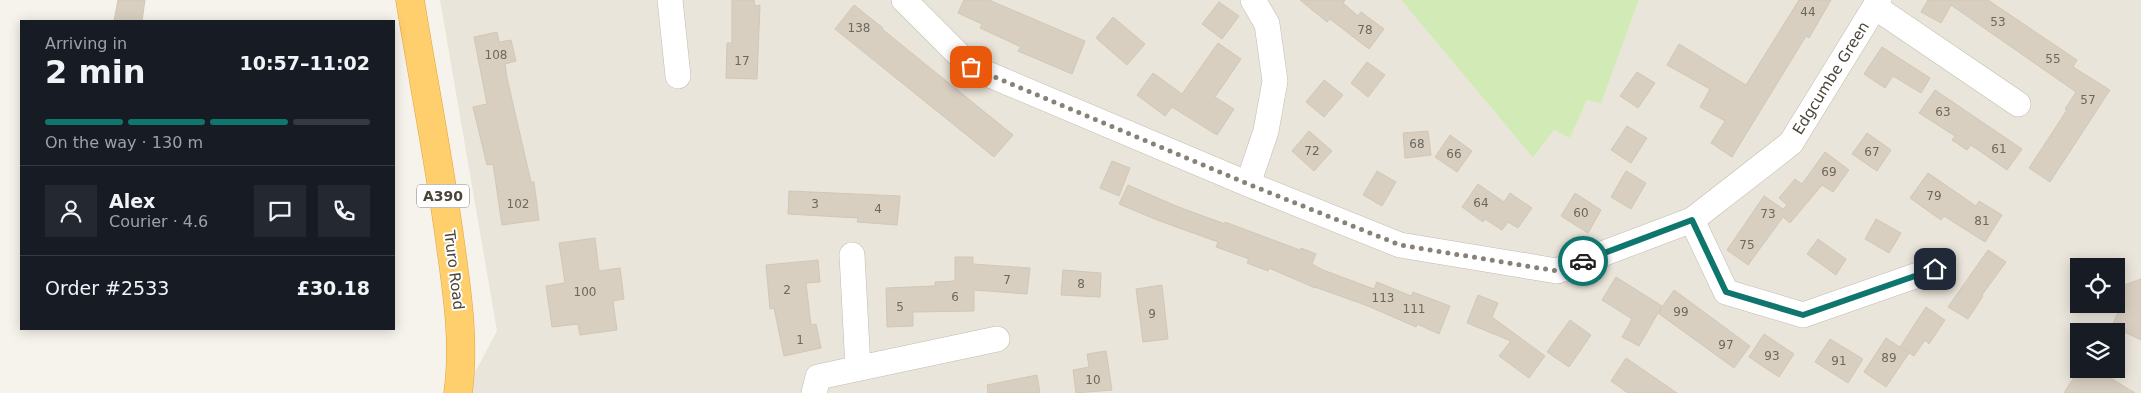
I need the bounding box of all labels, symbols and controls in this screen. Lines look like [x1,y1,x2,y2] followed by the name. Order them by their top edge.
[1800,5,1816,19] house number: 44
[1990,15,2006,29] house number: 53
[1789,18,1873,138] street label: Edgcumbe Green
[848,21,870,35] house number: 138
[1357,23,1373,37] house number: 78
[45,34,127,53] text: Arriving in
[950,46,992,88] pin
[485,48,507,62] house number: 108
[240,52,370,74] text: 10:57–11:02
[2045,52,2061,66] house number: 55
[45,53,146,91] text: 2 min
[957,53,985,81] icon: bag
[734,54,750,68] house number: 17
[2080,93,2096,107] house number: 57
[1935,105,1951,119] house number: 63
[45,133,203,152] text: On the way · 130 m
[1409,137,1425,151] house number: 68
[1991,142,2007,156] house number: 61
[1304,144,1320,158] house number: 72
[1864,145,1880,159] house number: 67
[1446,147,1462,161] house number: 66
[1821,165,1837,179] house number: 69
[45,185,97,237] button: person
[254,185,306,237] button: chat
[318,185,370,237] button: phone
[417,185,469,208] road number: A390
[1926,189,1942,203] house number: 79
[109,190,155,212] text: Alex
[1473,196,1489,210] house number: 64
[507,197,529,211] house number: 102
[811,197,819,211] house number: 3
[874,202,882,216] house number: 4
[1573,206,1589,220] house number: 60
[1760,207,1776,221] house number: 73
[109,212,208,231] text: Courier · 4.6
[1974,214,1990,228] house number: 81
[440,228,468,311] street label: Truro Road
[1558,236,1608,286] courier
[1739,238,1755,252] house number: 75
[1569,247,1597,275] icon: car
[1914,248,1956,290] pin
[1921,255,1949,283] icon: home
[2070,258,2125,378] map controls
[2070,258,2125,313] button: locate
[1003,273,1011,287] house number: 7
[45,277,169,299] text: Order #2533
[297,277,370,299] text: £30.18
[1077,277,1085,291] house number: 8
[783,283,791,297] house number: 2
[574,285,596,299] house number: 100
[951,290,959,304] house number: 6
[1372,291,1394,305] house number: 113
[896,300,904,314] house number: 5
[1403,302,1425,316] house number: 111
[1673,305,1689,319] house number: 99
[1148,307,1156,321] house number: 9
[2070,323,2125,378] button: layers
[796,333,804,347] house number: 1
[1718,338,1734,352] house number: 97
[1764,349,1780,363] house number: 93
[1881,351,1897,365] house number: 89
[1831,354,1847,368] house number: 91
[1085,373,1101,387] house number: 10

